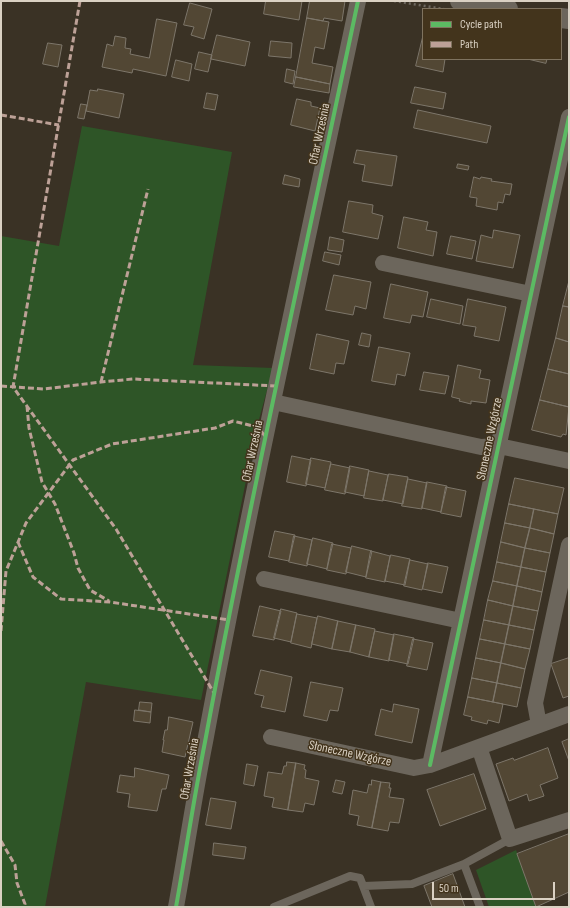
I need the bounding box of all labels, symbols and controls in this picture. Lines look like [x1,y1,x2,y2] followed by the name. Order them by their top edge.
[422,8,562,60] legend
[460,17,502,32] text: Cycle path
[460,37,478,52] text: Path
[306,102,334,166] street label: Ofiar Września
[474,396,506,482] street label: Słoneczne Wzgórze
[239,419,267,483] street label: Ofiar Września
[177,737,203,801] street label: Ofiar Września
[307,738,393,770] street label: Słoneczne Wzgórze
[434,874,557,900] scale bar
[439,881,459,896] text: 50 m

